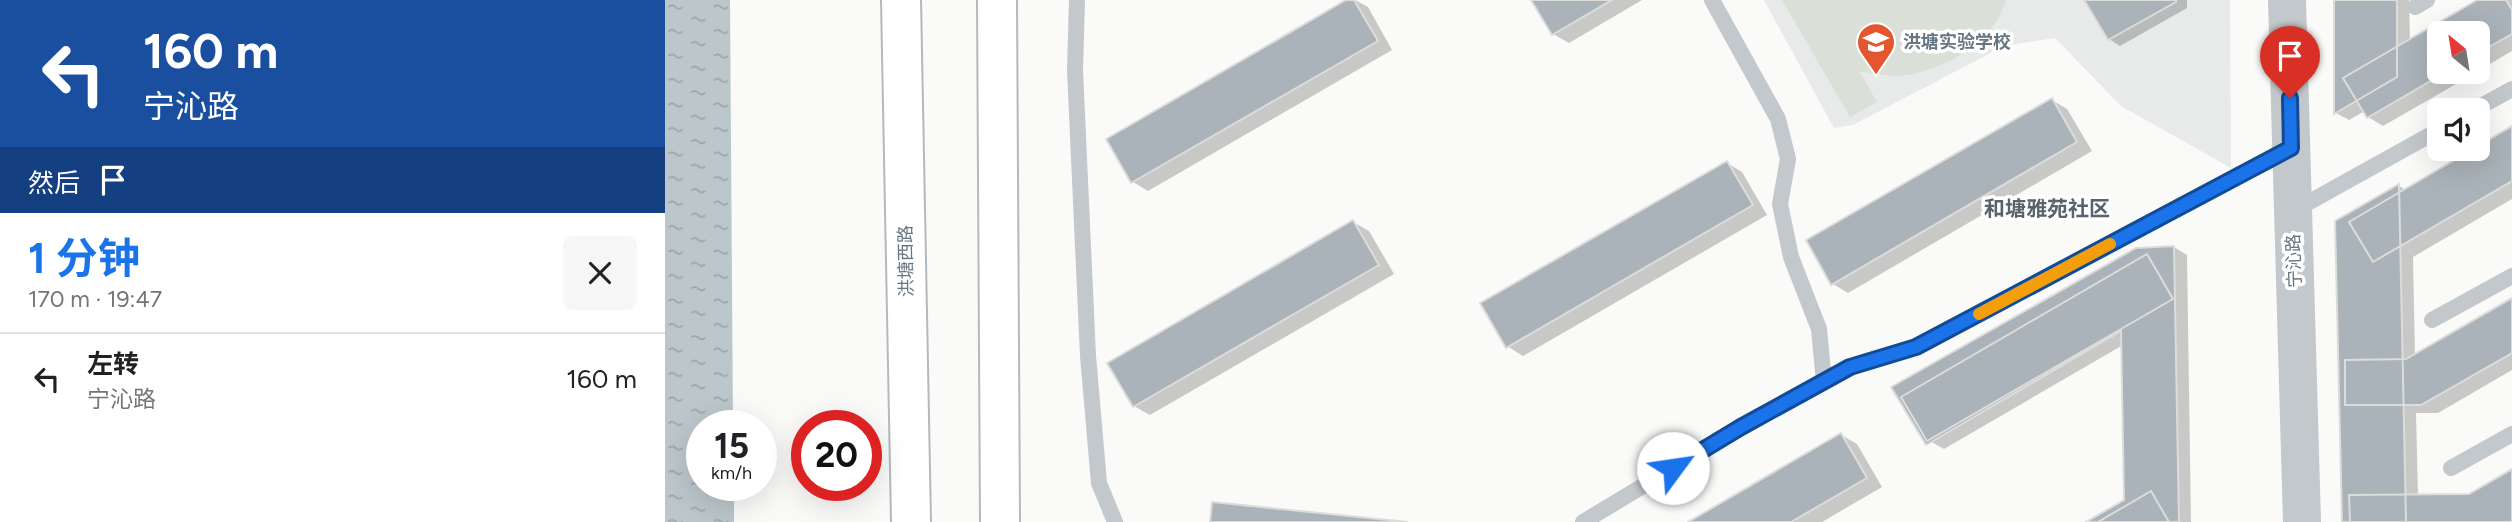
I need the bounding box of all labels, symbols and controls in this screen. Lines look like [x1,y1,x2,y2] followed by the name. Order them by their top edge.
[143,21,278,80] text: 160 m
[1855,21,1897,76] school or university icon: 洪塘实验学校
[2427,21,2490,84] north arrow
[2427,21,2490,161] map controls
[2260,26,2320,98] pin
[28,28,119,119] icon: left
[1903,31,2011,53] place label: 洪塘实验学校
[2271,37,2309,75] icon: arrive
[143,88,239,126] text: 宁沁路
[2427,98,2490,161] button: sound
[94,161,132,199] icon: arrive
[28,167,80,199] text: 然后
[1984,196,2110,221] district label: 和塘雅苑社区
[894,225,918,297] street label: 洪塘西路
[28,233,140,284] text: 1 分钟
[2282,234,2306,288] street label: 宁沁路
[563,236,637,310] button: close
[28,285,162,313] text: 170 m · 19:47
[87,348,139,380] text: 左转
[28,360,66,398] icon: left
[566,363,637,395] text: 160 m
[87,385,156,413] text: 宁沁路
[791,410,882,501] speed limit sign: 20
[714,425,749,467] text: 15
[1636,431,1710,505] position arrow
[711,462,752,484] text: km/h

